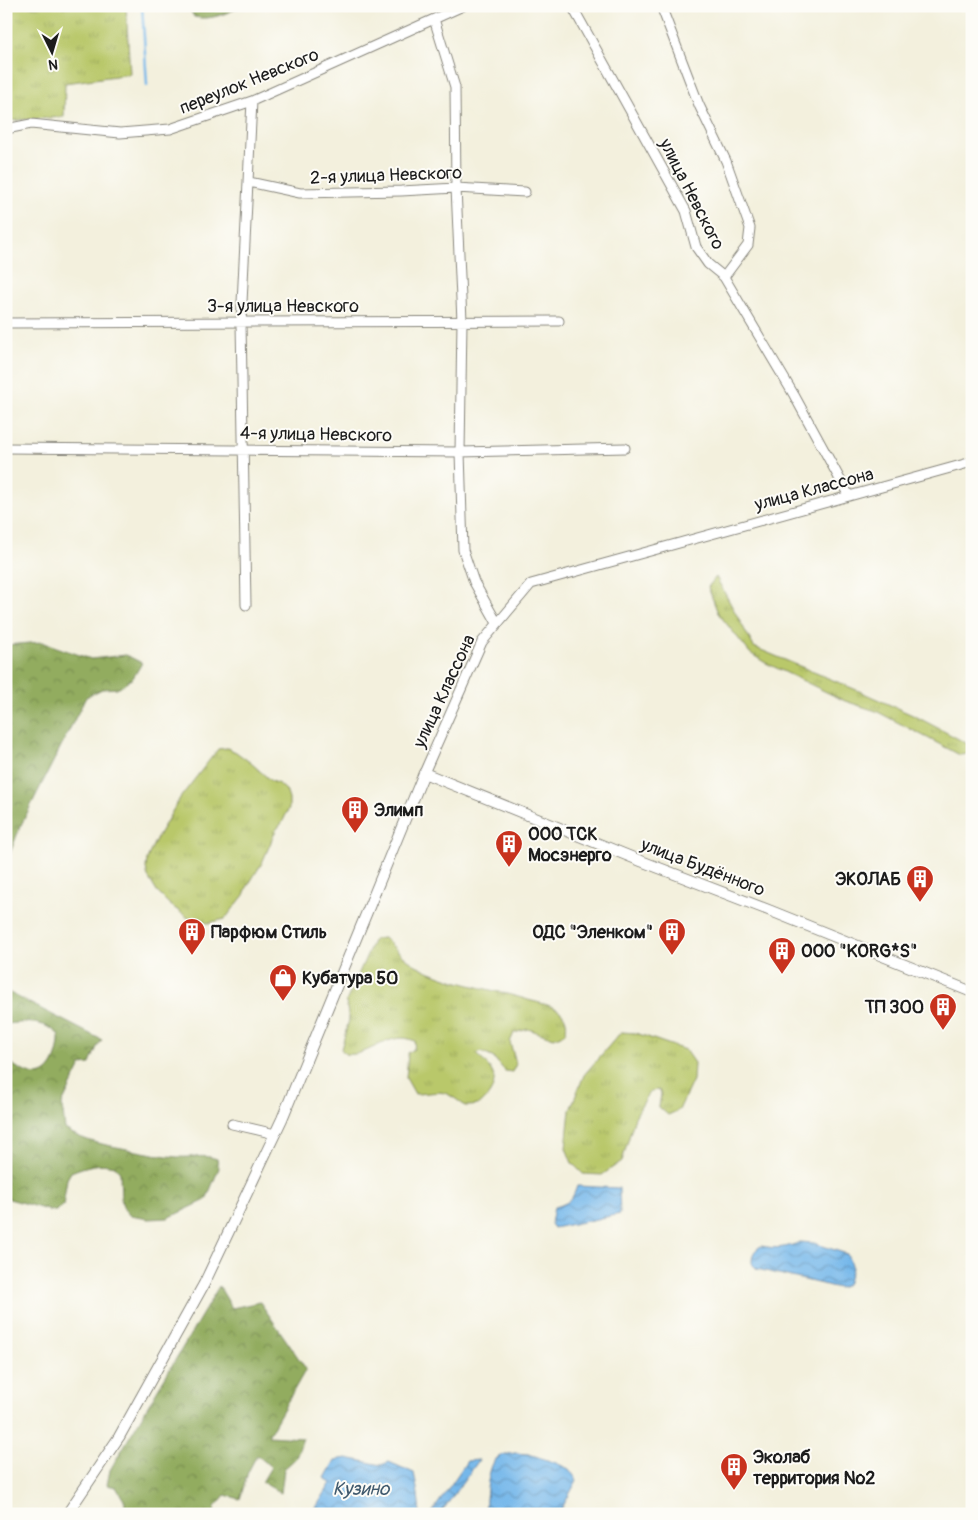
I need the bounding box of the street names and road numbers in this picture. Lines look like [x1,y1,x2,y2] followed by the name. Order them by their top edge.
[176,43,323,120] street label: переулок Невского
[653,134,730,254] street label: улица Невского
[310,161,463,190] street label: 2-я улица Невского
[207,295,359,318] street label: 3-я улица Невского
[240,422,393,447] street label: 4-я улица Невского
[751,463,876,517] street label: улица Классона
[408,631,481,752] street label: улица Классона
[637,833,768,902] street label: улица Будённого

